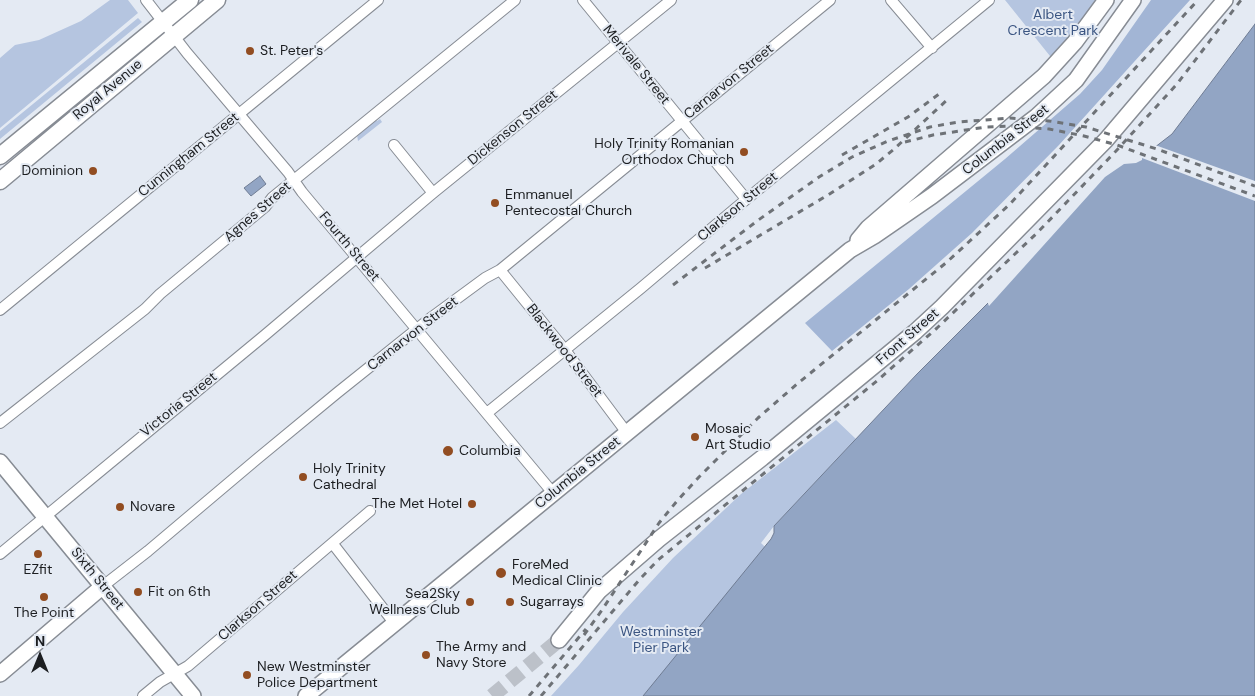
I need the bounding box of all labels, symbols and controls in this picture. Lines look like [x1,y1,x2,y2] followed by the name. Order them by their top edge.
[1008,7,1098,40] park label: Albert Crescent Park
[599,22,673,108] street label: Merivale Street
[681,41,777,123] street label: Carnarvon Street
[260,43,323,59] place label: St. Peter's
[244,45,256,57] marker: St. Peter's
[70,56,146,124] street label: Royal Avenue
[465,87,561,169] street label: Dickenson Street
[959,101,1053,179] street label: Columbia Street
[135,109,243,201] street label: Cunningham Street
[594,136,734,168] place label: Holy Trinity Romanian Orthodox Church
[738,146,750,158] marker: Holy Trinity Romanian Orthodox Church
[21,163,83,179] place label: Dominion
[87,165,99,177] marker: Dominion
[695,169,781,245] street label: Clarkson Street
[221,178,295,246] street label: Agnes Street
[505,187,632,220] place label: Emmanuel Pentecostal Church
[489,197,501,209] marker: Emmanuel Pentecostal Church
[315,209,383,285] street label: Fourth Street
[364,293,462,375] street label: Carnarvon Street
[522,301,606,401] street label: Blackwood Street
[873,305,943,369] street label: Front Street
[137,369,221,441] street label: Victoria Street
[705,421,771,454] place label: Mosaic Art Studio
[689,431,701,443] marker: Mosaic Art Studio
[532,433,624,513] street label: Columbia Street
[459,443,521,459] place label: Columbia
[441,444,455,458] marker: Columbia
[313,461,386,494] place label: Holy Trinity Cathedral
[297,471,309,483] marker: Holy Trinity Cathedral
[372,496,462,512] place label: The Met Hotel
[466,498,478,510] marker: The Met Hotel
[130,499,175,515] place label: Novare
[114,501,126,513] marker: Novare
[67,544,127,614] street label: Sixth Street
[32,548,44,560] marker: EZfit
[512,557,602,590] place label: ForeMed Medical Clinic
[24,562,52,578] place label: EZfit
[494,566,508,580] marker: ForeMed Medical Clinic
[215,567,301,645] street label: Clarkson Street
[148,584,210,600] place label: Fit on 6th
[132,586,144,598] marker: Fit on 6th
[369,586,460,618] place label: Sea2Sky Wellness Club
[38,591,50,603] marker: The Point
[520,594,584,610] place label: Sugarrays
[464,596,476,608] marker: Sea2Sky Wellness Club
[504,596,516,608] marker: Sugarrays
[14,605,74,621] place label: The Point
[620,624,702,656] park label: Westminster Pier Park
[15,631,65,681] north arrow
[35,632,45,650] text: N
[436,639,526,672] place label: The Army and Navy Store
[420,649,432,661] marker: The Army and Navy Store
[257,659,378,692] place label: New Westminster Police Department
[241,669,253,681] marker: New Westminster Police Department

